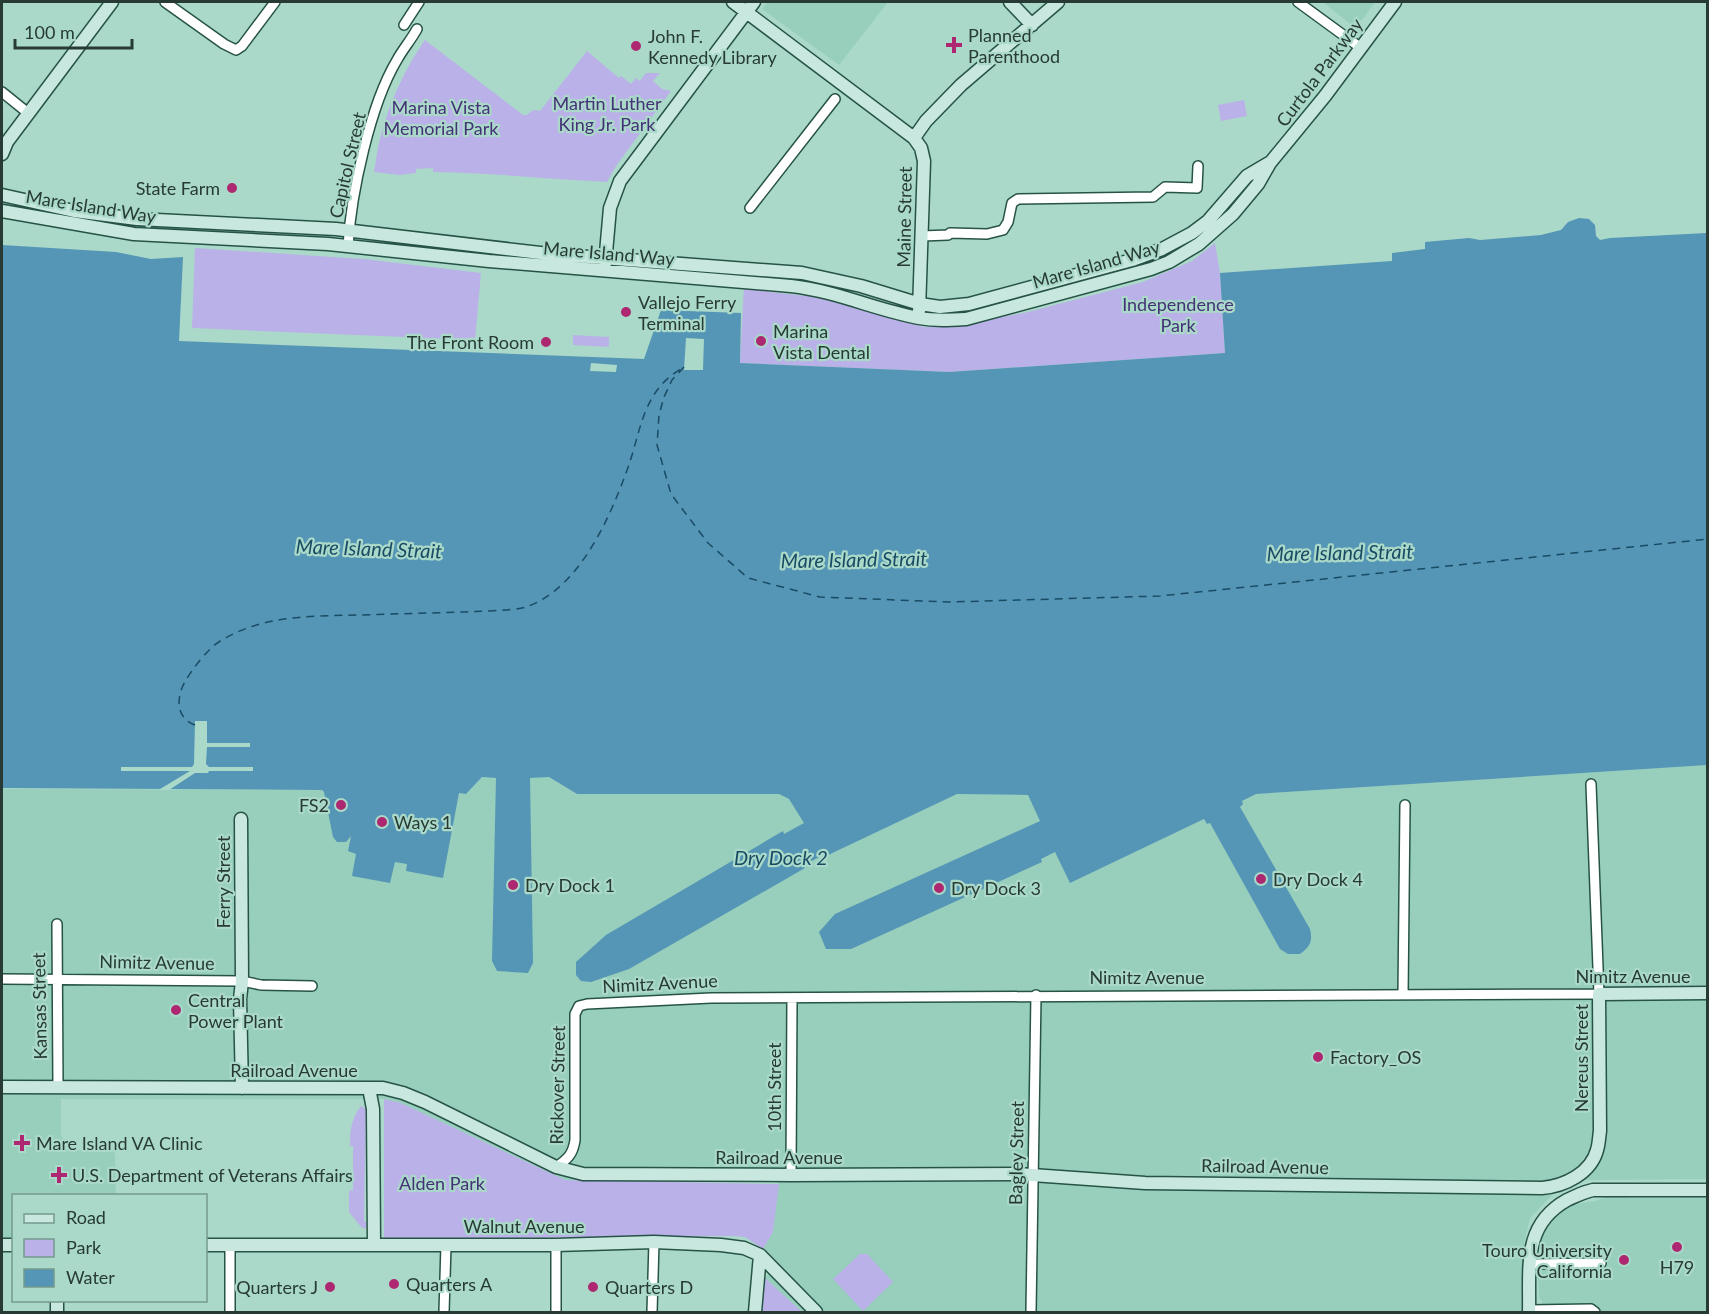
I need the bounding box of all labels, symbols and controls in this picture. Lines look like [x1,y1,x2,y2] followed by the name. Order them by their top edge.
[15,12,132,50] scale bar
[1271,13,1367,131] street label: Curtola Parkway
[24,21,75,43] text: 100 m
[968,24,1060,67] place label: Planned Parenthood
[648,25,777,68] place label: John F. Kennedy Library
[945,36,963,54] marker: Planned Parenthood
[629,39,643,53] marker: John F. Kennedy Library
[553,92,662,135] park label: Martin Luther King Jr. Park
[384,96,499,139] park label: Marina Vista Memorial Park
[324,109,370,220] street label: Capitol Street
[892,166,916,268] street label: Maine Street
[136,177,220,199] place label: State Farm
[225,181,239,195] marker: State Farm
[24,185,158,227] street label: Mare Island Way
[1030,235,1163,293] street label: Mare Island Way
[543,236,676,270] street label: Mare Island Way
[638,291,737,334] place label: Vallejo Ferry Terminal
[1122,293,1234,336] park label: Independence Park
[619,305,633,319] marker: Vallejo Ferry Terminal
[773,320,870,363] place label: Marina Vista Dental
[407,331,534,353] place label: The Front Room
[754,334,768,348] marker: Marina Vista Dental
[539,335,553,349] marker: The Front Room
[295,533,443,563] water label: Mare Island Strait
[1267,539,1413,565] water label: Mare Island Strait
[781,546,927,572] water label: Mare Island Strait
[299,794,329,816] place label: FS2
[334,798,348,812] marker: FS2
[394,811,452,833] place label: Ways 1
[375,815,389,829] marker: Ways 1
[212,835,234,928] street label: Ferry Street
[734,845,828,869] water label: Dry Dock 2
[1273,868,1363,890] place label: Dry Dock 4
[1254,872,1268,886] marker: Dry Dock 4
[525,874,615,896] place label: Dry Dock 1
[951,877,1041,899] place label: Dry Dock 3
[506,878,520,892] marker: Dry Dock 1
[932,881,946,895] marker: Dry Dock 3
[99,950,215,974] street label: Nimitz Avenue
[27,952,51,1060] street label: Kansas Street
[1575,965,1691,987] street label: Nimitz Avenue
[1089,966,1205,988] street label: Nimitz Avenue
[602,969,718,997] street label: Nimitz Avenue
[188,989,284,1032] place label: Central Power Plant
[169,1003,183,1017] marker: Central Power Plant
[1570,1003,1592,1112] street label: Nereus Street
[545,1025,569,1145] street label: Rickover Street
[763,1042,785,1132] street label: 10th Street
[1330,1046,1421,1068] place label: Factory_OS
[1311,1050,1325,1064] marker: Factory_OS
[230,1059,358,1081] street label: Railroad Avenue
[1004,1100,1028,1205] street label: Bagley Street
[36,1132,203,1154] place label: Mare Island VA Clinic
[13,1134,31,1152] marker: Mare Island VA Clinic
[715,1146,843,1168] street label: Railroad Avenue
[1201,1154,1329,1178] street label: Railroad Avenue
[72,1164,353,1186] place label: U.S. Department of Veterans Affairs
[50,1166,68,1184] marker: U.S. Department of Veterans Affairs
[399,1172,486,1194] park label: Alden Park
[12,1194,207,1302] legend
[66,1206,106,1228] text: Road
[464,1215,584,1237] street label: Walnut Avenue
[66,1236,102,1258] text: Park
[1482,1239,1613,1282] place label: Touro University California
[1670,1240,1684,1254] marker: H79
[1617,1253,1631,1267] marker: Touro University California
[1660,1256,1694,1278] place label: H79
[66,1266,115,1288] text: Water
[406,1273,493,1295] place label: Quarters A
[236,1276,318,1298] place label: Quarters J
[605,1276,693,1298] place label: Quarters D
[387,1277,401,1291] marker: Quarters A
[323,1280,337,1294] marker: Quarters J
[586,1280,600,1294] marker: Quarters D

